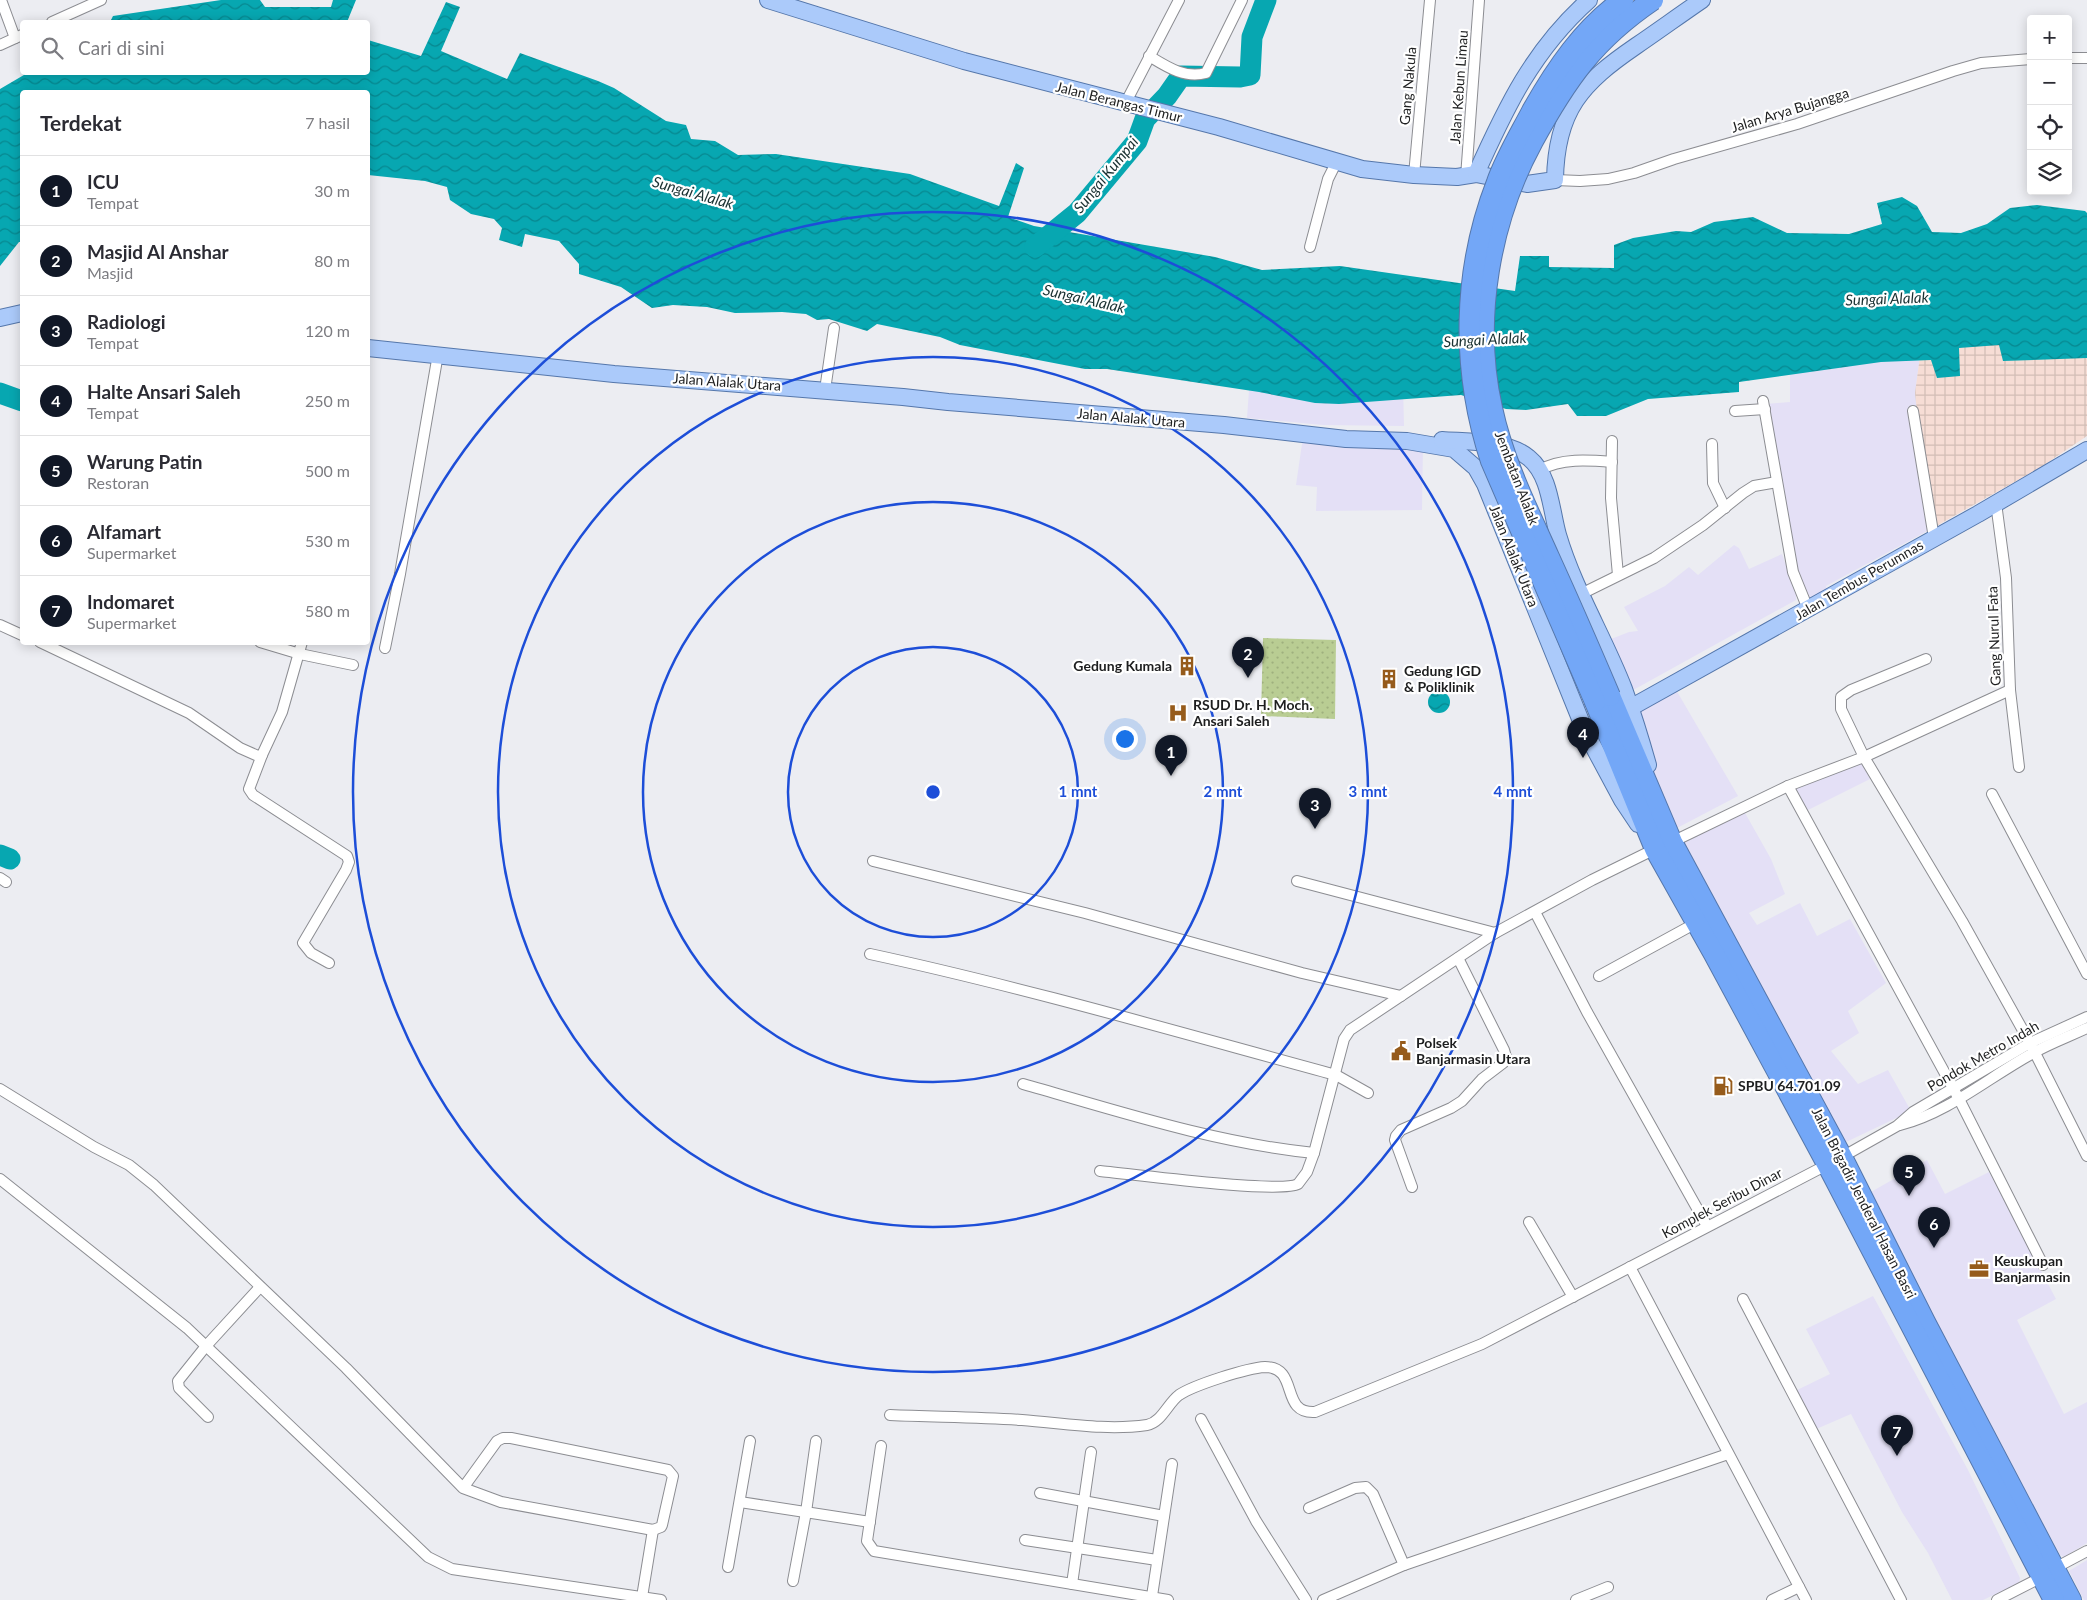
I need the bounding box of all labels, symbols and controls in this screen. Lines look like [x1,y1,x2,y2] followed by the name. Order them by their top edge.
[2027,15,2072,195] map controls
[2027,15,2072,60] button: +
[20,20,370,75] search box
[1446,29,1471,145] street label: Jalan Kebun Limau
[38,34,66,62] icon: search
[78,36,165,59] text: Cari di sini
[1396,46,1419,126] street label: Gang Nakula
[2027,60,2072,105] button: −
[1054,78,1184,125] street label: Jalan Berangas Timur
[1729,84,1851,136] street label: Jalan Arya Bujangga
[2027,105,2072,150] button: locate
[40,110,122,135] text: Terdekat
[305,113,350,132] text: 7 hasil
[1069,132,1142,216] water label: Sungai Kumpai
[2027,150,2072,195] button: layers
[87,170,119,193] text: ICU
[651,172,737,212] water label: Sungai Alalak
[51,181,61,200] text: 1
[314,181,350,200] text: 30 m
[87,193,139,212] text: Tempat
[87,240,229,263] text: Masjid Al Anshar
[51,251,61,270] text: 2
[314,251,350,270] text: 80 m
[87,263,133,282] text: Masjid
[1042,280,1128,316] water label: Sungai Alalak
[1845,288,1930,308] water label: Sungai Alalak
[87,310,166,333] text: Radiologi
[51,321,61,340] text: 3
[305,321,350,340] text: 120 m
[1443,328,1528,350] water label: Sungai Alalak
[87,333,139,352] text: Tempat
[672,369,782,394] street label: Jalan Alalak Utara
[87,380,241,403] text: Halte Ansari Saleh
[51,391,61,410] text: 4
[305,391,350,410] text: 250 m
[87,403,139,422] text: Tempat
[1076,404,1186,431] street label: Jalan Alalak Utara
[1492,428,1544,528] street label: Jembatan Alalak
[87,450,203,473] text: Warung Patin
[51,461,61,480] text: 5
[305,461,350,480] text: 500 m
[87,473,149,492] text: Restoran
[1486,502,1543,609] street label: Jalan Alalak Utara
[87,520,161,543] text: Alfamart
[51,531,61,550] text: 6
[305,531,350,550] text: 530 m
[1792,536,1926,623] street label: Jalan Tembus Perumnas
[87,543,176,562] text: Supermarket
[1983,586,2004,686] street label: Gang Nurul Fata
[87,590,174,613] text: Indomaret
[51,601,61,620] text: 7
[305,601,350,620] text: 580 m
[87,613,176,632] text: Supermarket
[1232,637,1264,678] pin: 2
[1176,655,1198,677] building icon: Gedung Kumala
[1073,657,1172,674] place label: Gedung Kumala
[1404,662,1481,695] place label: Gedung IGD & Poliklinik
[1378,668,1400,690] building icon: Gedung IGD & Poliklinik
[1192,696,1313,729] place label: RSUD Dr. H. Moch. Ansari Saleh
[1167,702,1189,724] hospital icon: RSUD Dr. H. Moch. Ansari Saleh
[1567,717,1599,758] pin: 4
[1112,726,1138,752] your location
[1155,735,1187,776] pin: 1
[1059,782,1098,800] text: 1 mnt
[1204,782,1243,800] text: 2 mnt
[1349,782,1388,800] text: 3 mnt
[1494,782,1533,800] text: 4 mnt
[924,783,942,801] centre of rings
[1299,788,1331,829] pin: 3
[1924,1017,2042,1094] street label: Pondok Metro Indah
[1416,1034,1531,1067] place label: Polsek Banjarmasin Utara
[1390,1040,1412,1062] public building icon: Polsek Banjarmasin Utara
[1712,1075,1734,1097] fuel station icon: SPBU 64.701.09
[1738,1077,1841,1094] place label: SPBU 64.701.09
[1809,1104,1920,1301] street label: Jalan Brigadir Jenderal Hasan Basri
[1893,1155,1925,1196] pin: 5
[1659,1164,1785,1241] street label: Komplek Seribu Dinar
[1918,1207,1950,1248] pin: 6
[1994,1252,2071,1285] place label: Keuskupan Banjarmasin
[1968,1258,1990,1280] office icon: Keuskupan Banjarmasin
[1881,1415,1913,1456] pin: 7

